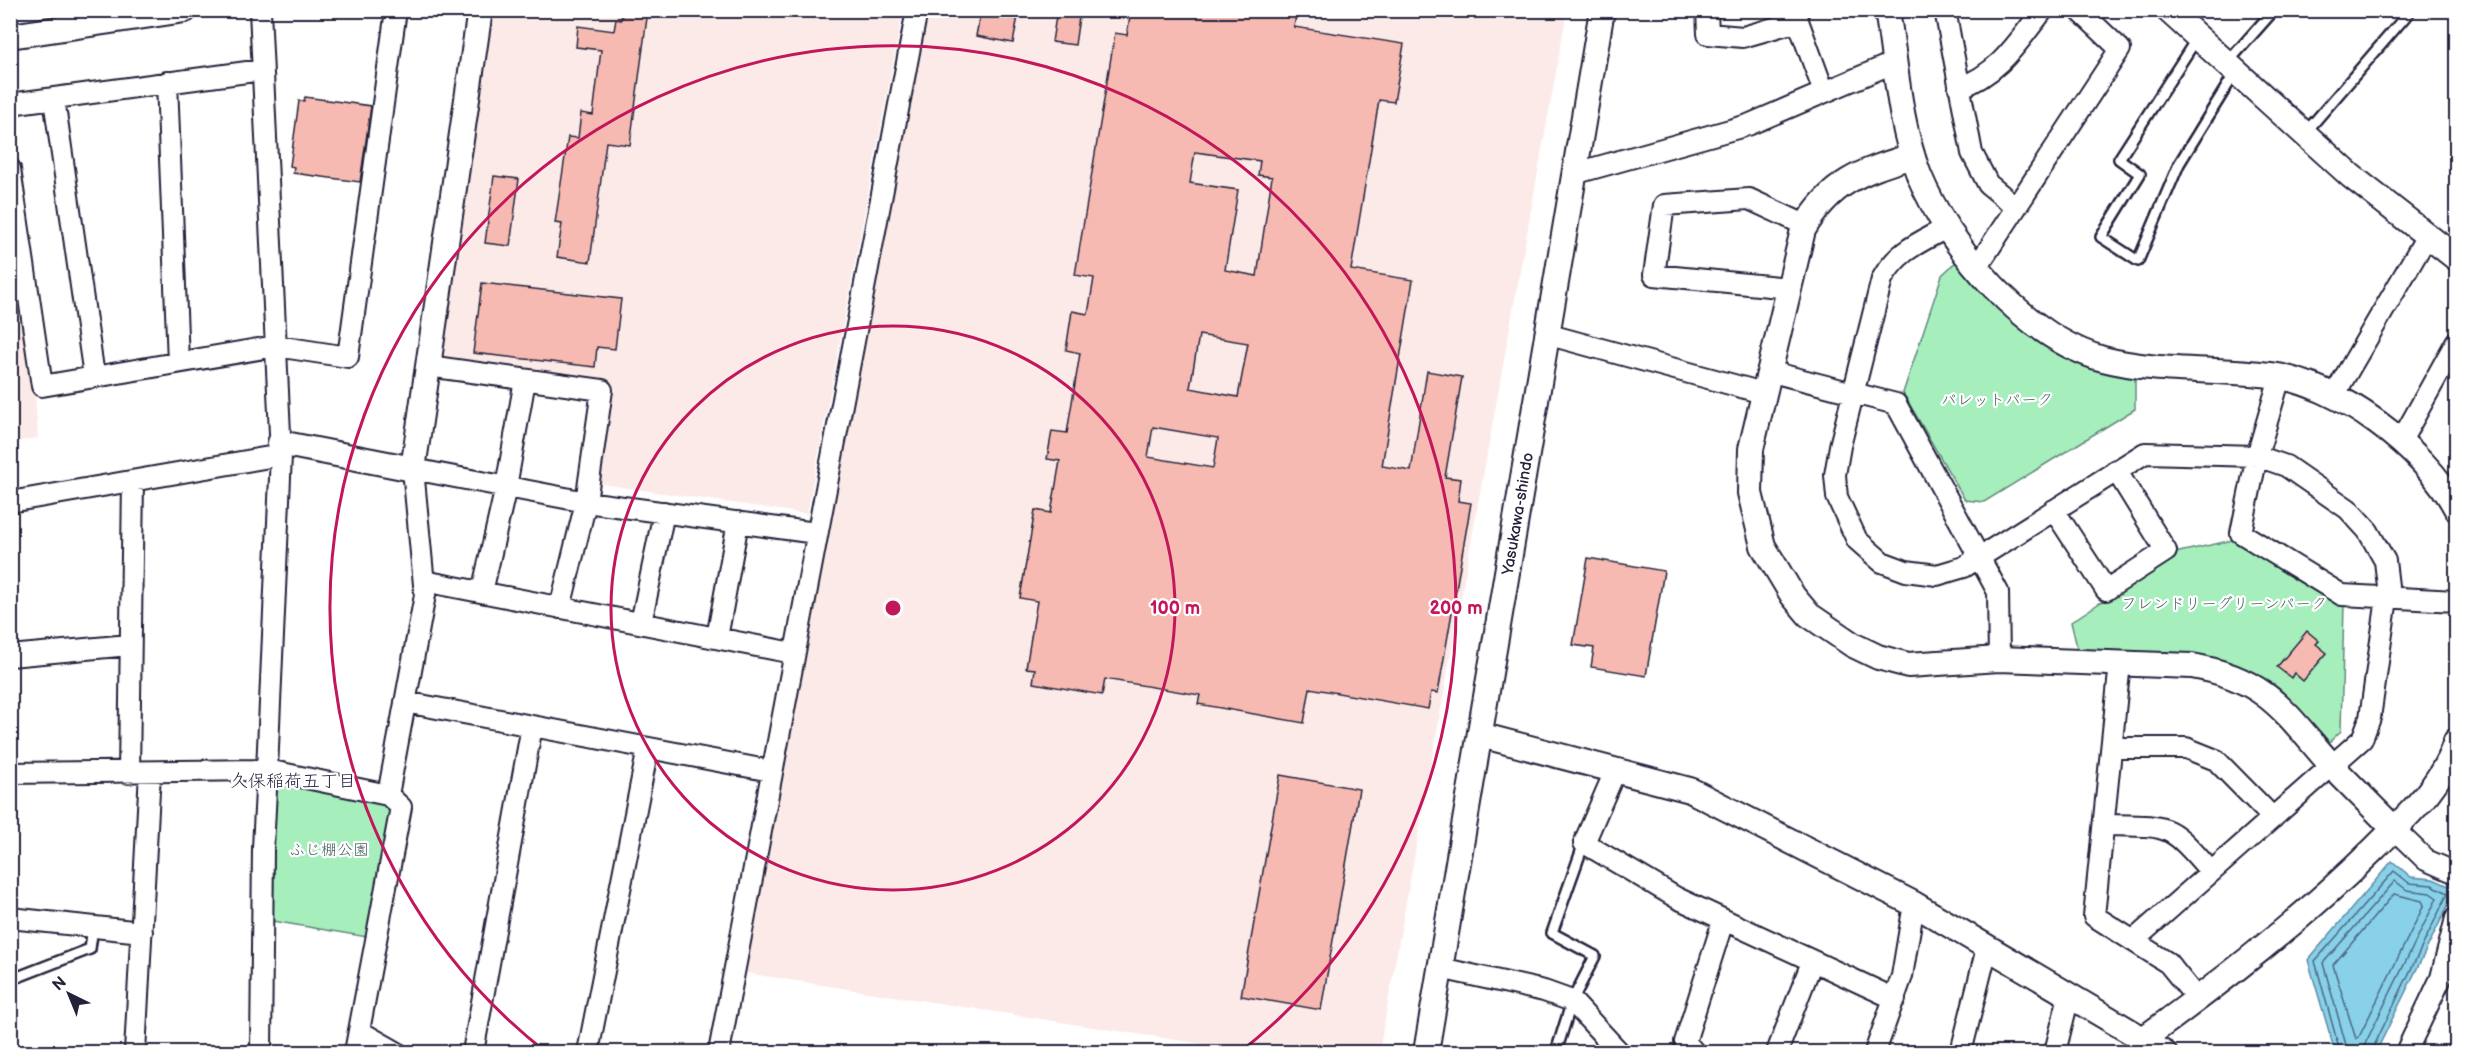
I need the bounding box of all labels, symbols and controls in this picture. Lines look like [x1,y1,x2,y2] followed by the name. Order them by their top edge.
[1941,391,2053,410] park label: パレットパーク
[1499,451,1538,578] street label: Yasukawa-shindo
[2121,595,2327,614] park label: フレンドリーグリーンパーク
[883,598,903,618] centre of rings
[1150,598,1200,619] text: 100 m
[1429,598,1483,619] text: 200 m
[230,771,356,792] district label: 久保稲荷五丁目
[289,841,369,860] park label: ふじ棚公園
[39,964,99,1024] north arrow
[49,973,71,995] text: N

